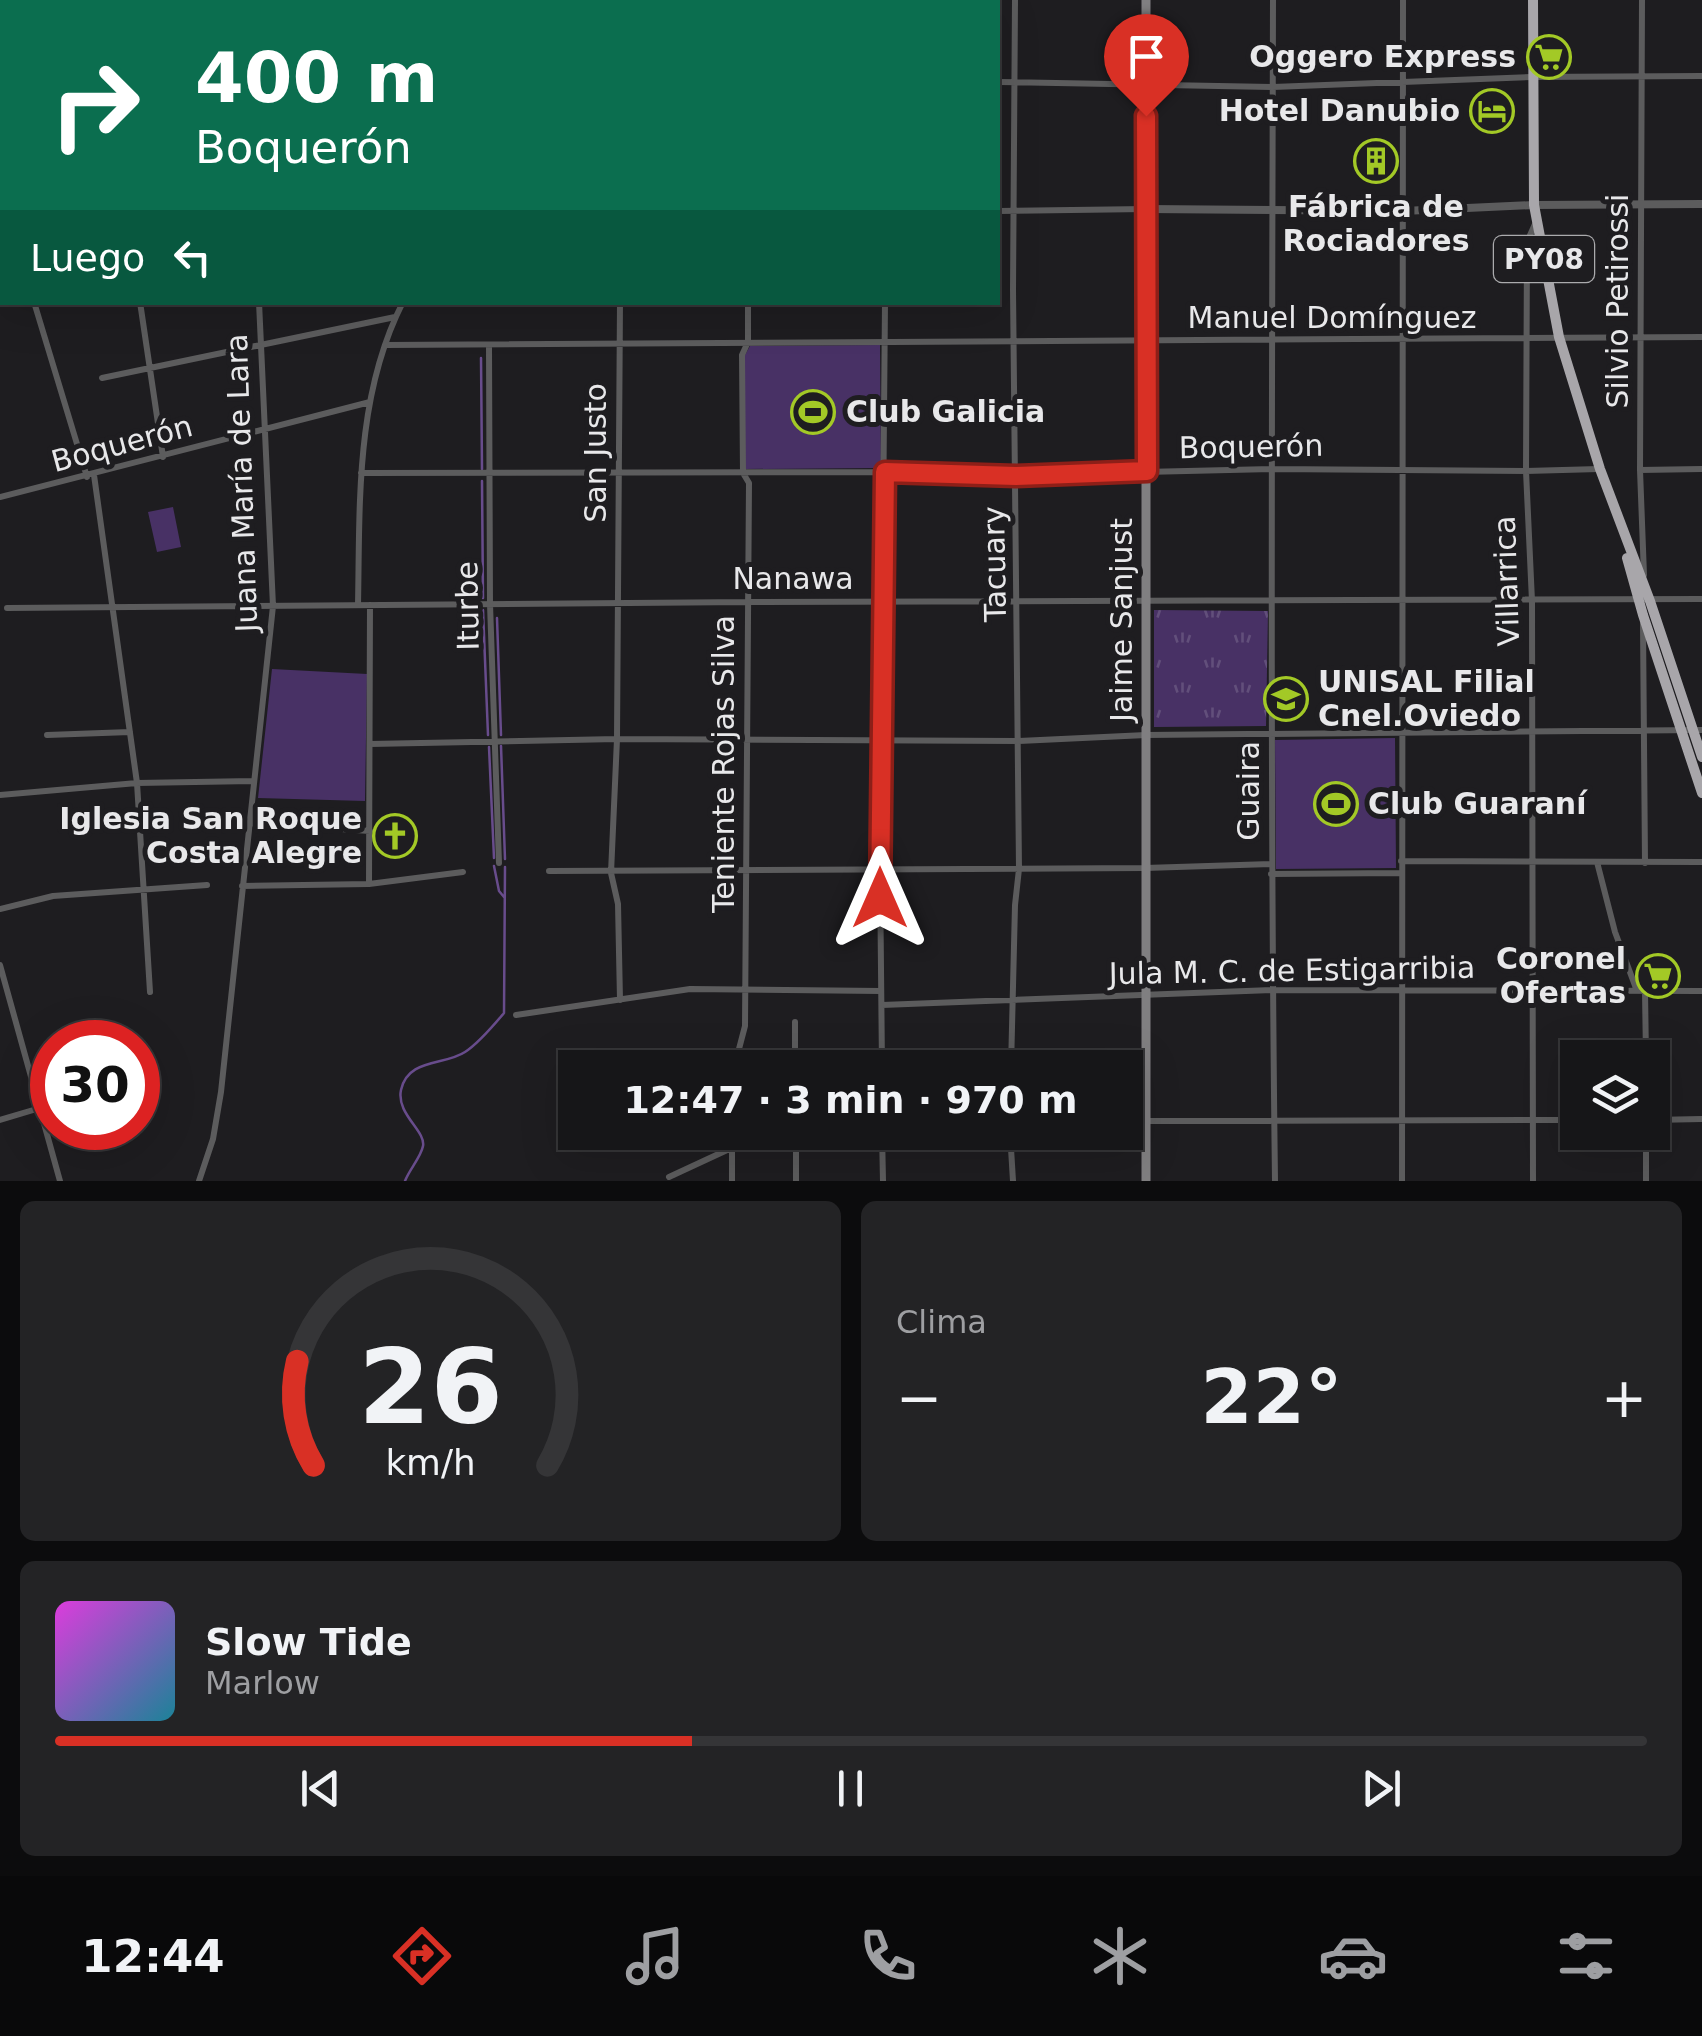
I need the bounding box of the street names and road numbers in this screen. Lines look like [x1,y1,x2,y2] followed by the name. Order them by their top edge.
[1600,194,1635,408] street label: Silvio Petirossi
[1494,236,1594,282] road number: PY08
[1188,300,1476,335] street label: Manuel Domínguez
[219,333,264,635] street label: Juana María de Lara
[578,383,613,523] street label: San Justo
[48,408,196,479] street label: Boquerón
[1178,428,1324,465] street label: Boquerón
[976,506,1013,623] street label: Tacuary
[1487,515,1526,647] street label: Villarrica
[1104,518,1139,724] street label: Jaime Sanjust
[449,561,486,651] street label: Iturbe
[732,561,854,596] street label: Nanawa
[706,615,741,914] street label: Teniente Rojas Silva
[1231,741,1266,841] street label: Guaira
[1106,950,1476,991] street label: Jula M. C. de Estigarribia

